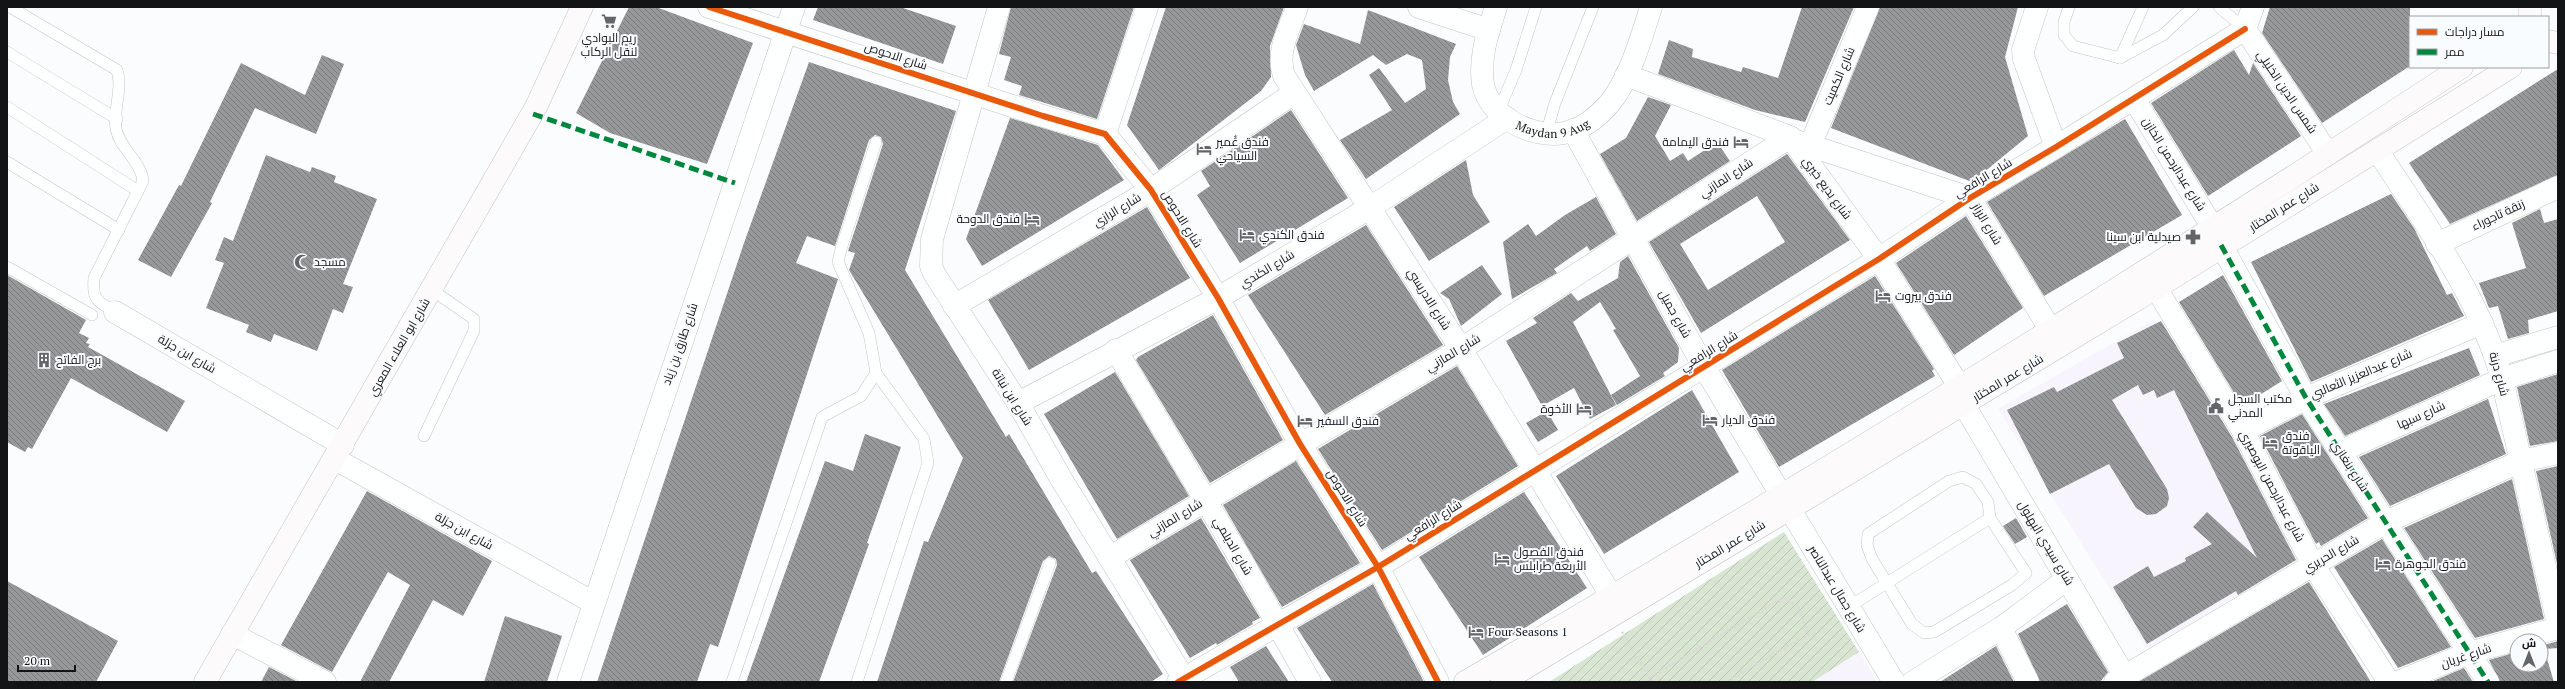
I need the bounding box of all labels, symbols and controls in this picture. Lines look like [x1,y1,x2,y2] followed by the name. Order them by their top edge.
[600,12,618,30] supermarket icon: ريم البوادي لنقل الركاب
[2409,16,2549,68] legend
[2445,24,2505,39] text: مسار دراجات
[581,30,637,59] place label: ريم البوادي لنقل الركاب
[863,38,929,74] street label: شارع الاحوص
[1820,44,1859,108] street label: شارع الكميت
[2444,44,2464,59] text: ممر
[2252,47,2321,138] street label: شمس الدين الخليلي
[2139,114,2209,214] street label: شارع عبدالرحمن الخازن
[1514,115,1593,141] street label: Maydan 9 Aug
[1732,133,1750,151] hotel icon: فندق اليمامة
[1215,134,1269,166] place label: فندق عُُمير السياحي
[1662,134,1729,149] place label: فندق اليمامة
[1195,140,1213,158] hotel icon: فندق عُُمير السياحي
[1797,153,1855,224] street label: شارع بديع خيري
[1951,154,2016,203] street label: شارع الرافعي
[1696,155,1757,203] street label: شارع المازني
[2245,179,2322,236] street label: شارع عمر المختار
[1158,187,1206,251] street label: شارع الاحوص
[1090,189,1145,232] street label: شارع الرازي
[2469,196,2527,233] street label: زنقة تاجوراء
[1968,199,2006,248] street label: شارع الرزاز
[1023,210,1041,228] hotel icon: فندق الدوحة
[956,211,1020,226] place label: فندق الدوحة
[1238,226,1256,244] hotel icon: فندق الكندي
[1259,227,1325,245] place label: فندق الكندي
[2184,228,2202,246] pharmacy icon: صيدلية ابن سينا
[2106,229,2181,244] place label: صيدلية ابن سينا
[1237,246,1298,293] street label: شارع الكندي
[293,253,311,271] mosque icon: مسجد
[314,254,346,269] place label: مسجد
[1402,265,1454,334] street label: شارع الادريسي
[1655,287,1695,341] street label: شارع جميل
[1874,287,1892,305] hotel icon: فندق بيروت
[1895,288,1952,303] place label: فندق بيروت
[364,295,435,400] street label: شارع ابو العلاء المعري
[658,301,702,387] street label: شارع طارق بن زياد
[1677,327,1742,377] street label: شارع الرافعي
[1423,330,1484,377] street label: شارع المازني
[155,331,219,377] street label: شارع ابن جزلة
[2307,345,2415,405] street label: شارع عبدالعزيز الثعالبي
[2485,350,2513,398] street label: شارع درنة
[35,351,53,369] building icon: برج الفاتح
[1969,351,2046,406] street label: شارع عمر المختار
[56,352,101,368] place label: برج الفاتح
[988,365,1036,429] street label: شارع ابن نباتة
[2228,391,2292,423] place label: مكتب السجل المدني
[2207,397,2225,415] public building icon: مكتب السجل المدني
[2394,397,2448,433] street label: شارع سبها
[1575,400,1593,418] hotel icon: الأخوة
[1540,401,1572,416] place label: الأخوة
[1701,411,1719,429] hotel icon: فندق الديار
[1296,412,1314,430] hotel icon: فندق السفير
[1721,412,1775,427] place label: فندق الديار
[1316,413,1379,428] place label: فندق السفير
[2234,427,2308,546] street label: شارع عبدالرحمن البوصيري
[2282,428,2320,457] place label: فندق الياقوتة
[2261,434,2279,452] hotel icon: فندق الياقوتة
[2326,437,2373,496] street label: شارع بنغازي
[1323,466,1371,530] street label: شارع الاحوص
[1145,495,1206,542] street label: شارع المازني
[1401,496,1466,546] street label: شارع الرافعي
[2013,498,2078,589] street label: شارع سيدي البهلول
[432,508,496,554] street label: شارع ابن جزلة
[1208,514,1256,579] street label: شارع الديلمي
[1691,517,1768,572] street label: شارع عمر المختار
[2300,532,2363,578] street label: شارع الحريري
[1804,542,1869,636] street label: شارع جمال عبدالناصر
[1514,544,1586,573] place label: فندق الفصول الأربعة طرابلس
[1493,550,1511,568] hotel icon: فندق الفصول الأربعة طرابلس
[2374,555,2392,573] hotel icon: فندق الجوهرة
[2395,556,2466,571] place label: فندق الجوهرة
[1467,623,1485,641] hotel icon: Four Seasons 1
[1488,624,1568,639] place label: Four Seasons 1
[2509,633,2549,673] north arrow
[2522,636,2536,650] text: ش
[2439,640,2494,672] street label: شارع غريان
[18,647,75,673] scale bar
[24,653,51,668] text: 20 m

